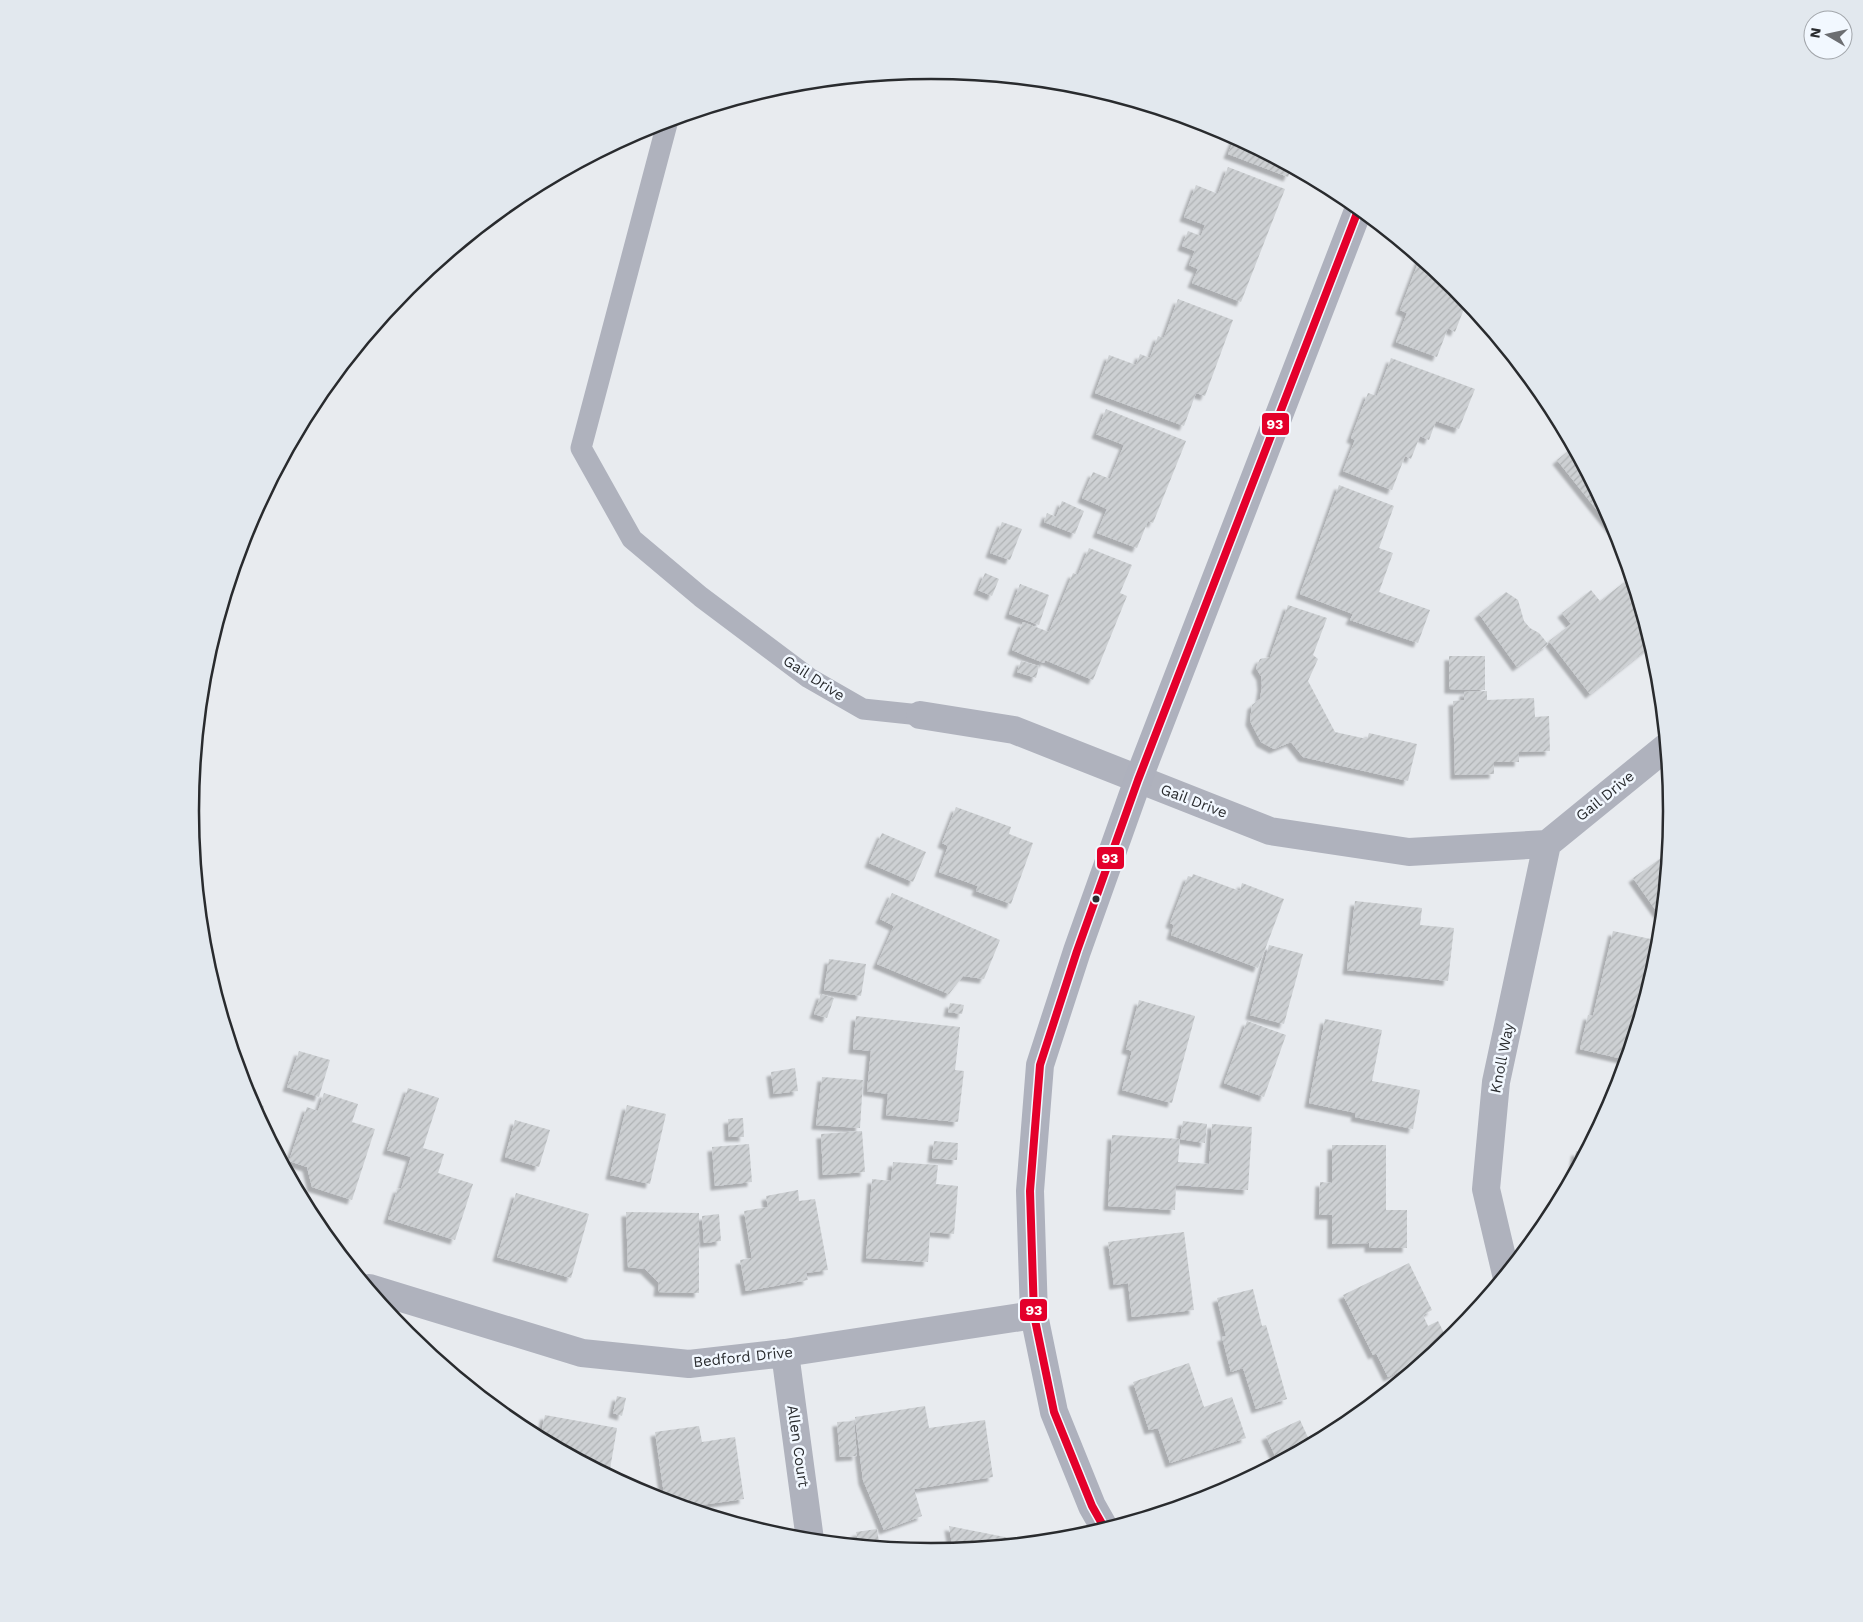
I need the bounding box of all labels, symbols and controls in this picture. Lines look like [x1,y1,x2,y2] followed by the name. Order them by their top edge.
[1803,10,1853,60] north arrow
[1806,27,1824,39] text: N
[1261,412,1290,436] line badge: 93
[1267,416,1283,432] text: 93
[780,651,848,705] street label: Gail Drive
[1572,767,1638,825] street label: Gail Drive
[1158,780,1230,822] street label: Gail Drive
[1096,846,1125,870] line badge: 93
[1102,850,1118,866] text: 93
[1091,894,1101,904] unlabelled marker
[1486,1021,1518,1095] street label: Knoll Way
[1019,1298,1048,1322] line badge: 93
[1026,1302,1042,1318] text: 93
[692,1343,794,1371] street label: Bedford Drive
[783,1404,813,1489] street label: Allen Court

